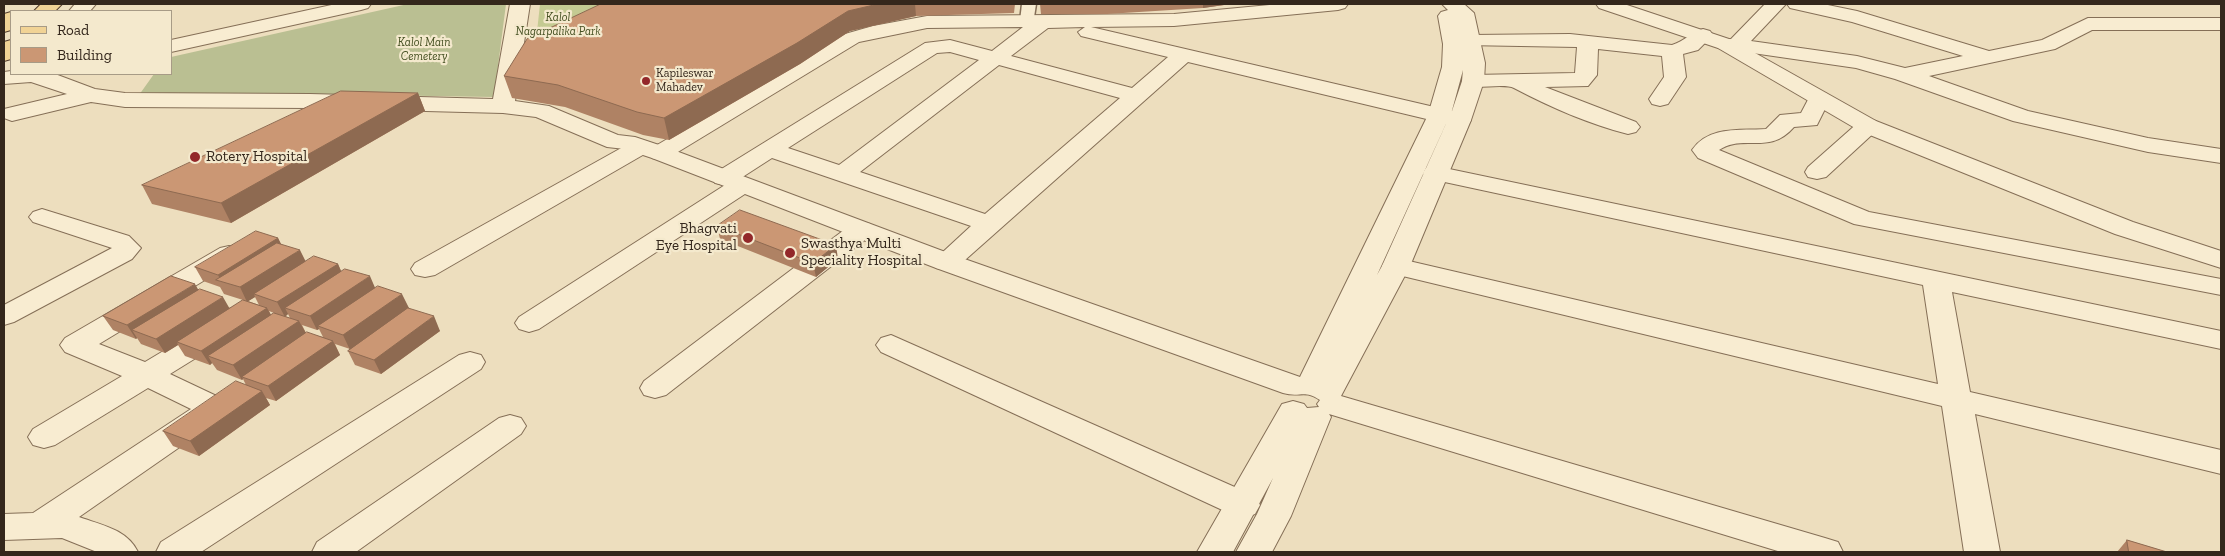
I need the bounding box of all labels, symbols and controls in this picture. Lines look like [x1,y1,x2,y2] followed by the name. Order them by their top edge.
[10,10,172,75] legend
[516,11,600,39] park label: Kalol Nagarpalika Park
[57,21,89,39] text: Road
[398,36,450,64] park label: Kalol Main Cemetery
[57,46,112,64] text: Building
[656,67,714,95] place label: Kapileswar Mahadev
[640,75,652,87] marker: Kapileswar Mahadev
[206,148,307,166] place label: Rotery Hospital
[188,150,202,164] marker: Rotery Hospital
[656,220,737,255] place label: Bhagvati Eye Hospital
[741,231,755,245] marker: Bhagvati Eye Hospital
[801,235,922,270] place label: Swasthya Multi Speciality Hospital
[783,246,797,260] marker: Swasthya Multi Speciality Hospital

